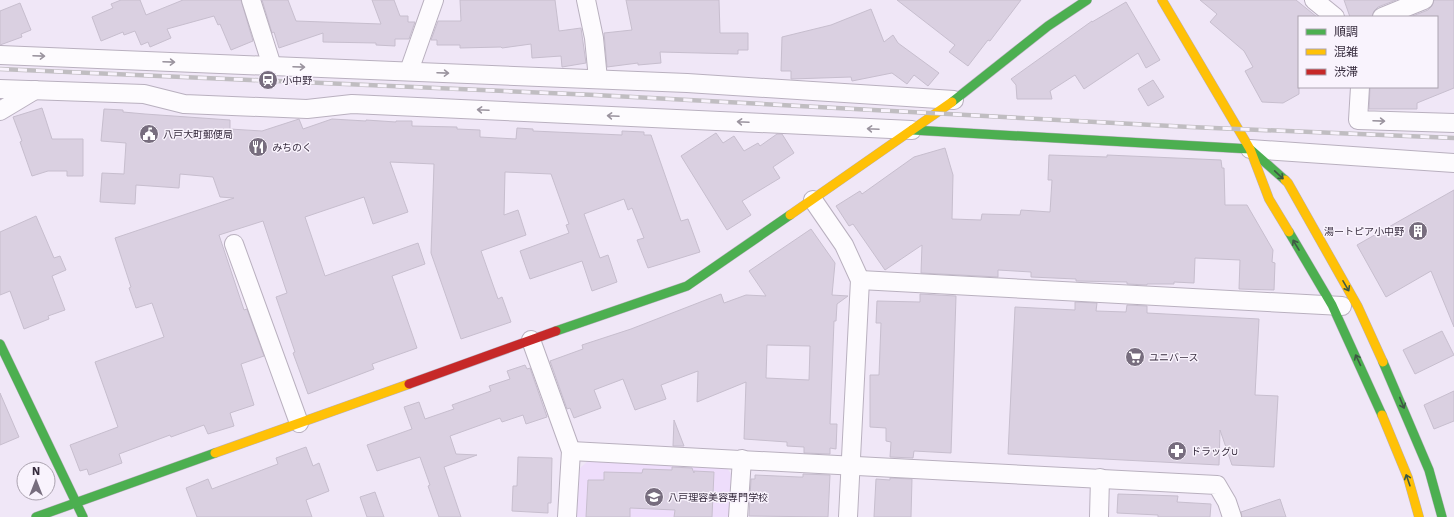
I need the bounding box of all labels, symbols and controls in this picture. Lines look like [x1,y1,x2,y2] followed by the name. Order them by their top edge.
[1298,16,1438,88] legend
[1334,25,1358,39] text: 順調
[1334,45,1358,59] text: 混雑
[32,52,45,60] one-way arrow
[162,58,175,65] one-way arrow
[292,63,305,71] one-way arrow
[1334,65,1358,79] text: 渋滞
[257,69,279,91] station icon: 小中野
[436,69,449,76] one-way arrow
[282,75,312,86] place label: 小中野
[477,106,490,113] one-way arrow
[607,112,620,120] one-way arrow
[1372,117,1385,124] one-way arrow
[737,119,750,126] one-way arrow
[138,123,160,145] public building icon: 八戸大町郵便局
[867,125,880,132] one-way arrow
[163,129,233,140] place label: 八戸大町郵便局
[247,136,269,158] restaurant icon: みちのく
[272,142,312,153] place label: みちのく
[1274,170,1284,180] one-way arrow
[1407,220,1429,242] building icon: 湯ートピア小中野
[1324,226,1404,237] place label: 湯ートピア小中野
[1292,239,1300,251] one-way arrow
[1343,280,1351,292] one-way arrow
[1124,346,1146,368] supermarket icon: ユニバース
[1149,352,1199,363] place label: ユニバース
[1354,354,1361,366] one-way arrow
[1398,397,1406,409] one-way arrow
[1166,440,1188,462] pharmacy icon: ドラッグU
[1191,446,1238,457] place label: ドラッグU
[16,461,56,501] north arrow
[32,465,40,478] text: N
[1404,473,1411,486] one-way arrow
[643,486,665,508] school or university icon: 八戸理容美容専門学校
[668,492,768,503] place label: 八戸理容美容専門学校

